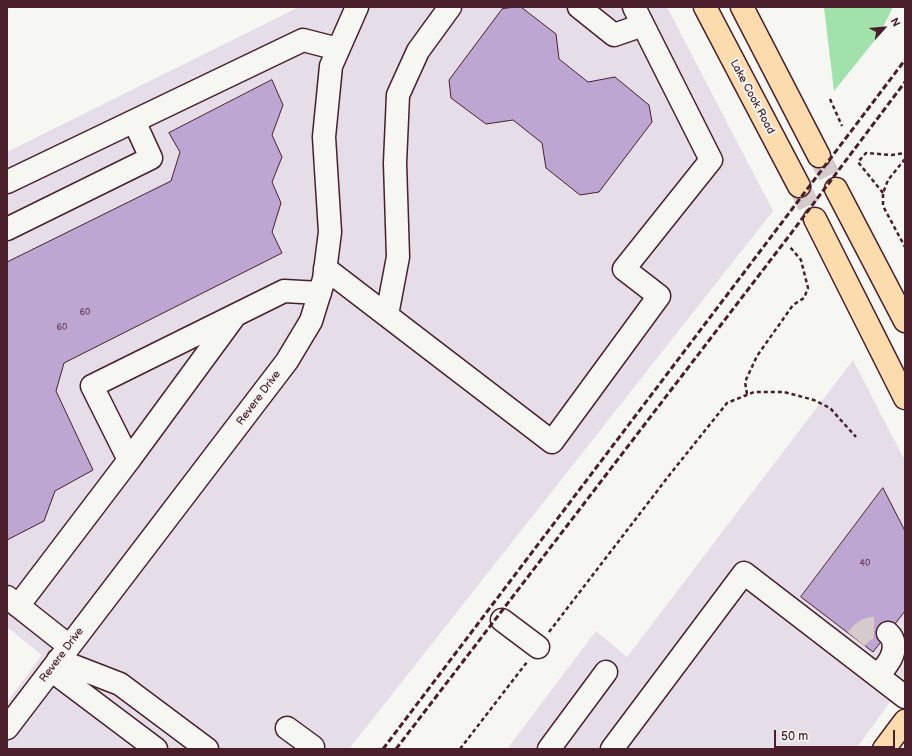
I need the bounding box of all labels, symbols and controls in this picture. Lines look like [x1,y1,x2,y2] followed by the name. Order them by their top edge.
[864,8,904,48] north arrow
[887,16,903,29] text: N
[727,58,777,136] street label: Lake Cook Road
[80,308,90,318] house number: 60
[57,323,67,333] house number: 60
[234,368,284,428] street label: Revere Drive
[860,559,870,569] house number: 40
[37,625,87,685] street label: Revere Drive
[776,722,897,748] scale bar
[781,729,808,744] text: 50 m

